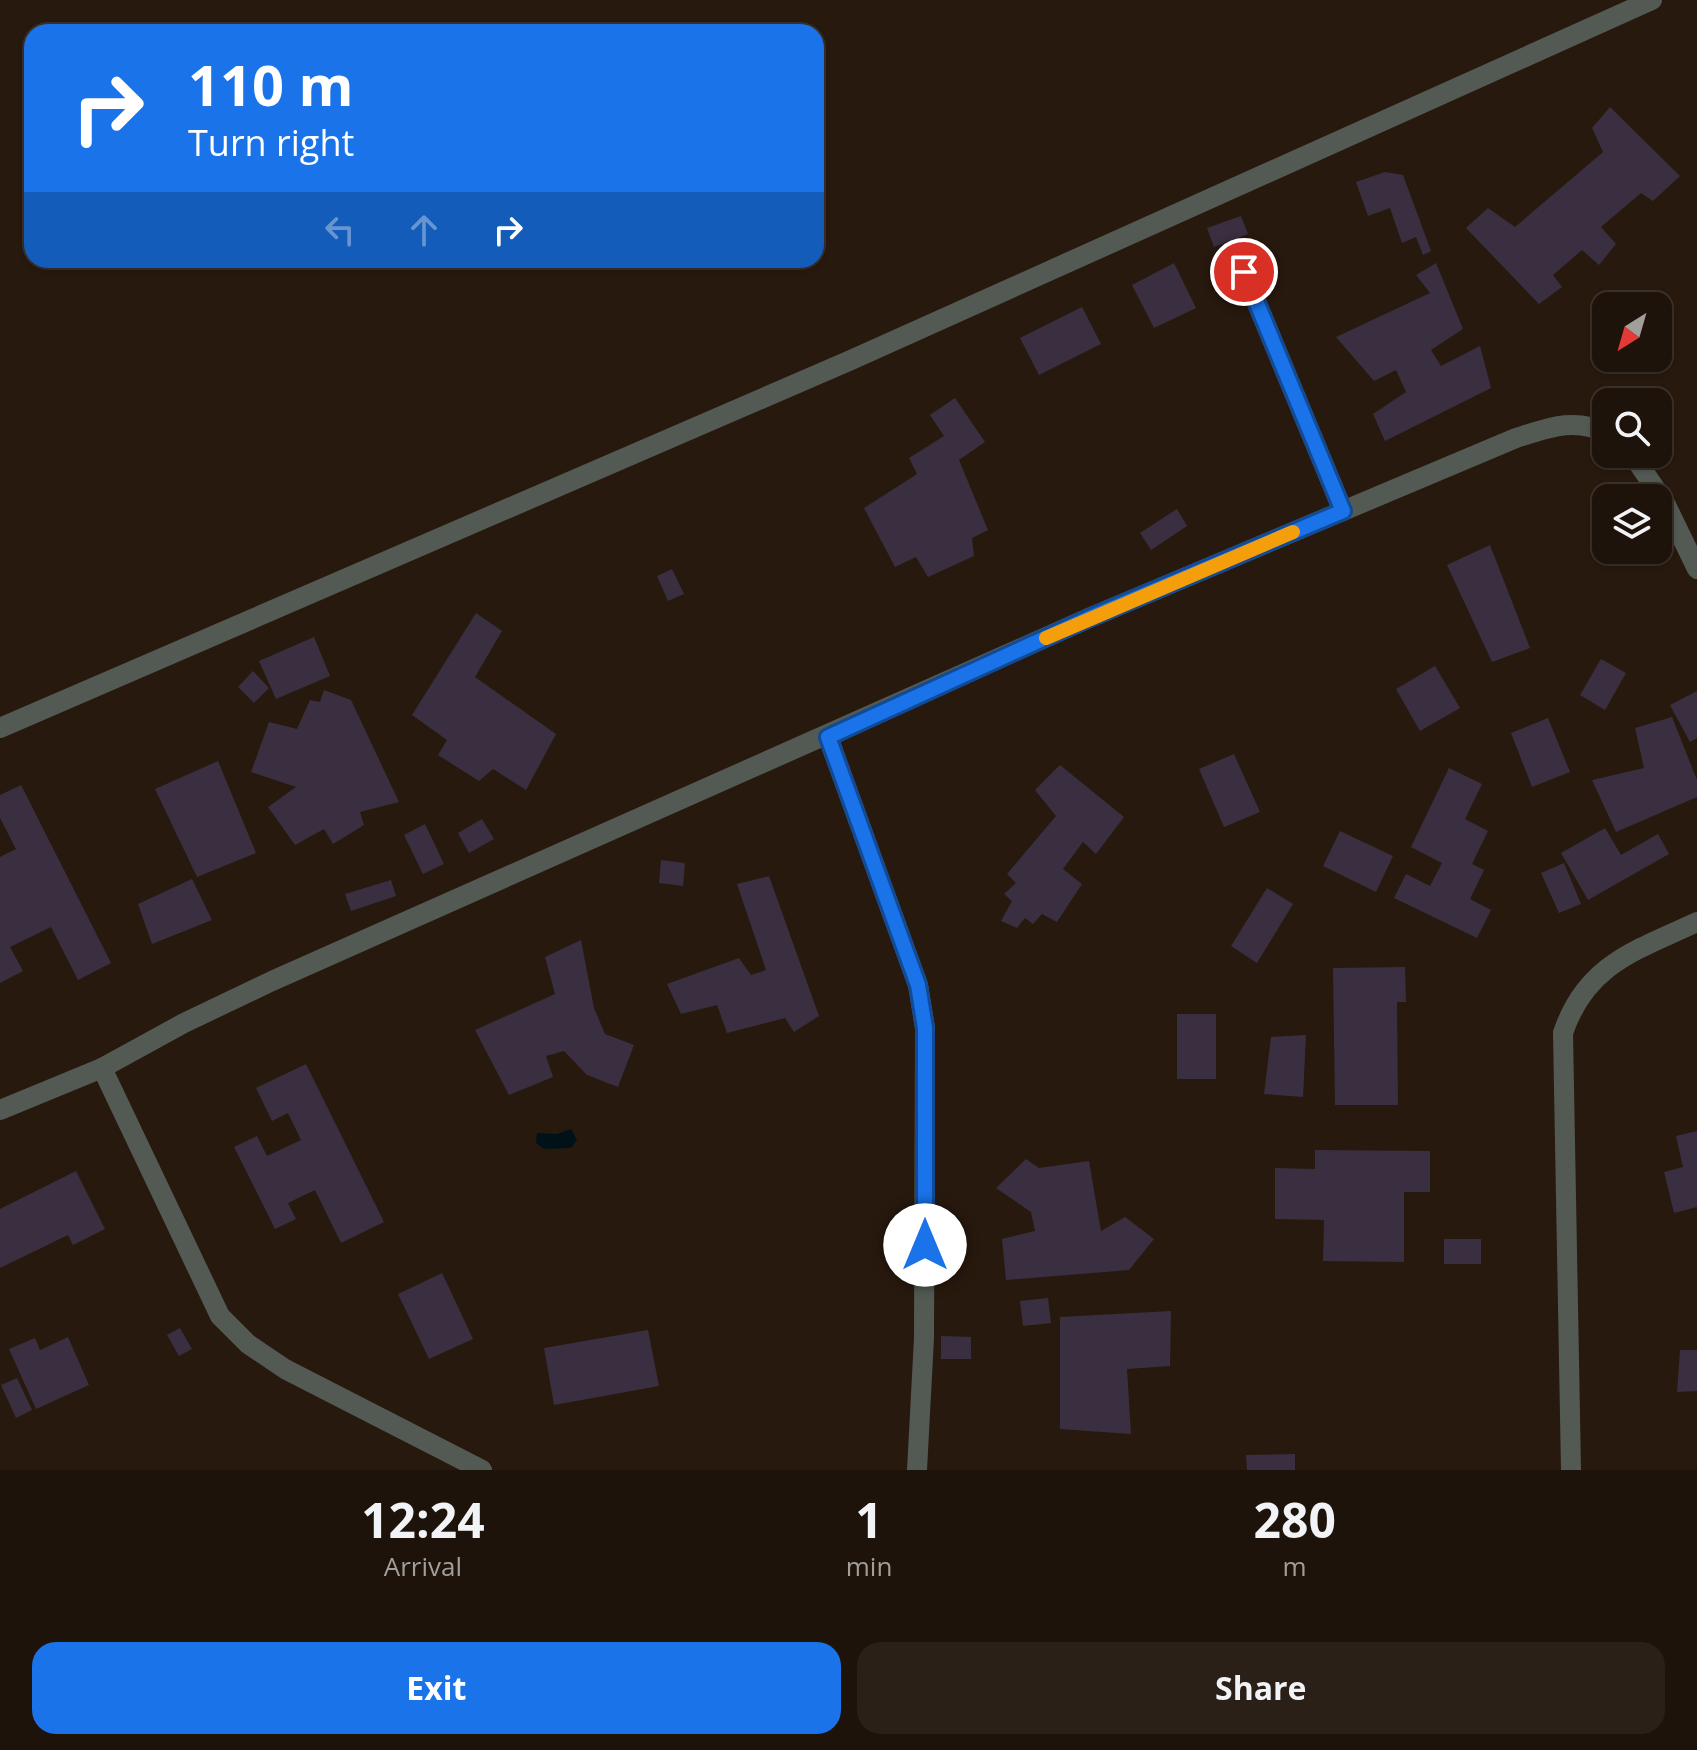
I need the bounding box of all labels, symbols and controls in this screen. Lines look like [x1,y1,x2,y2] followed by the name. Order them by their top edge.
[188,46,354,122] text: 110 m
[56,56,160,160] icon: right
[188,118,354,167] text: Turn right
[318,208,362,252] icon: left
[402,208,446,252] icon: ahead
[486,208,530,252] icon: right
[1210,238,1278,306] pin
[1222,250,1266,294] icon: arrive
[1592,292,1672,372] north arrow
[1592,292,1672,564] map controls
[1592,388,1672,468] button: search
[1592,484,1672,564] button: layers
[883,1203,967,1287] position arrow
[361,1487,485,1552] text: 12:24
[855,1487,883,1552] text: 1
[1253,1487,1336,1552] text: 280
[384,1548,462,1584] text: Arrival
[846,1548,892,1584] text: min
[1283,1548,1307,1584] text: m
[32,1642,841,1734] button: Exit
[857,1642,1665,1734] button: Share

